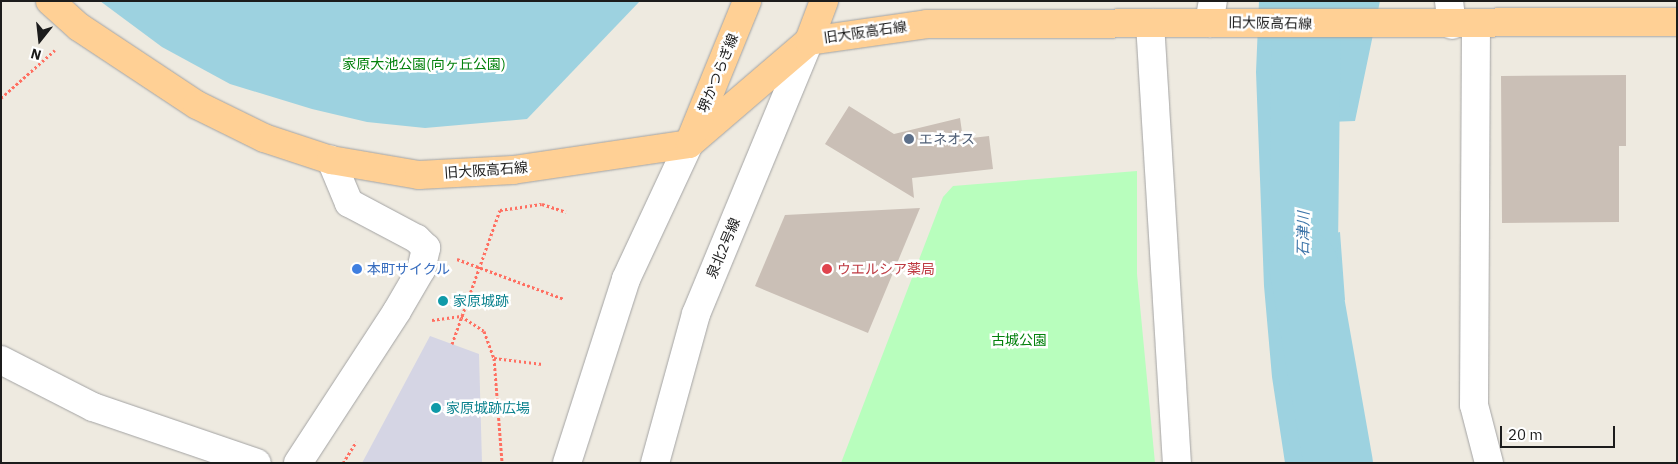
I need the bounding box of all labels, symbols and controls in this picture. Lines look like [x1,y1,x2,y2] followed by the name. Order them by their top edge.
[1228,14,1312,32] street label: 旧大阪高石線
[15,15,65,65] north arrow
[822,18,908,46] street label: 旧大阪高石線
[694,31,742,115] street label: 堺かつらぎ線
[29,44,43,64] text: N
[342,56,506,72] park label: 家原大池公園(向ヶ丘公園)
[919,131,975,147] place label: エネオス
[903,133,915,145] marker: エネオス
[444,159,528,181] street label: 旧大阪高石線
[1294,211,1312,257] water label: 石津川
[703,215,743,281] street label: 泉北2号線
[367,261,451,277] place label: 本町サイクル
[837,261,935,277] place label: ウエルシア薬局
[351,263,363,275] marker: 本町サイクル
[821,263,833,275] marker: ウエルシア薬局
[453,293,509,309] place label: 家原城跡
[437,295,449,307] marker: 家原城跡
[991,332,1047,348] park label: 古城公園
[446,400,530,416] place label: 家原城跡広場
[430,402,442,414] marker: 家原城跡広場
[1503,416,1618,448] scale bar
[1508,425,1543,444] text: 20 m

